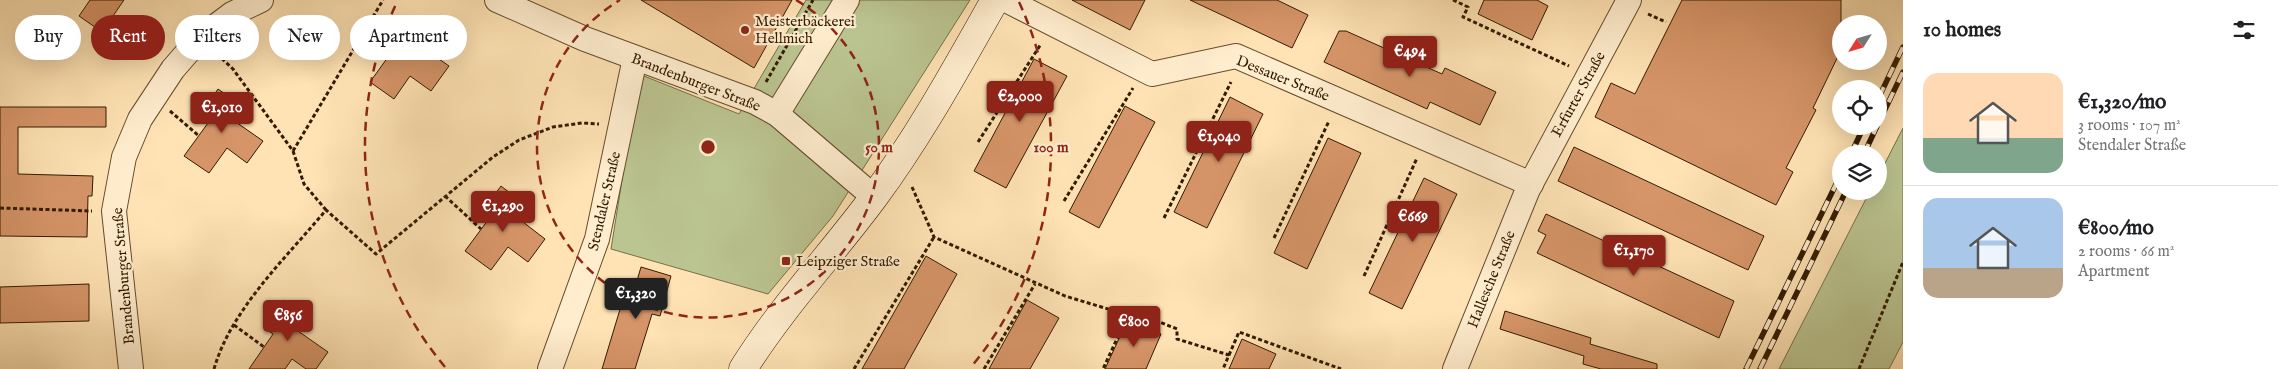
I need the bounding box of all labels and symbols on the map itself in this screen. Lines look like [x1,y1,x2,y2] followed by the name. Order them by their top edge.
[755,12,855,48] place label: Meisterbäckerei Hellmich
[1832,15,1888,70] north arrow
[739,24,751,36] marker: Meisterbäckerei Hellmich
[1380,36,1440,78] pin: €494
[1547,48,1610,140] street label: Erfurter Straße
[628,49,763,116] street label: Brandenburger Straße
[1233,51,1332,106] street label: Dessauer Straße
[979,80,1061,123] pin: €2,000
[181,92,263,134] pin: €1,010
[1178,120,1260,163] pin: €1,040
[699,138,717,156] centre of rings
[865,138,893,157] text: 50 m
[1033,138,1069,157] text: 100 m
[584,149,625,253] street label: Stendaler Straße
[462,190,544,233] pin: €1,290
[1383,200,1443,243] pin: €669
[108,207,139,345] street label: Brandenburger Straße
[1463,227,1520,331] street label: Hallesche Straße
[1593,234,1675,277] pin: €1,170
[796,252,900,271] place label: Leipziger Straße
[780,255,792,267] marker: Leipziger Straße
[595,278,677,320] pin: €1,320
[258,300,318,342] pin: €856
[1104,306,1164,348] pin: €800

